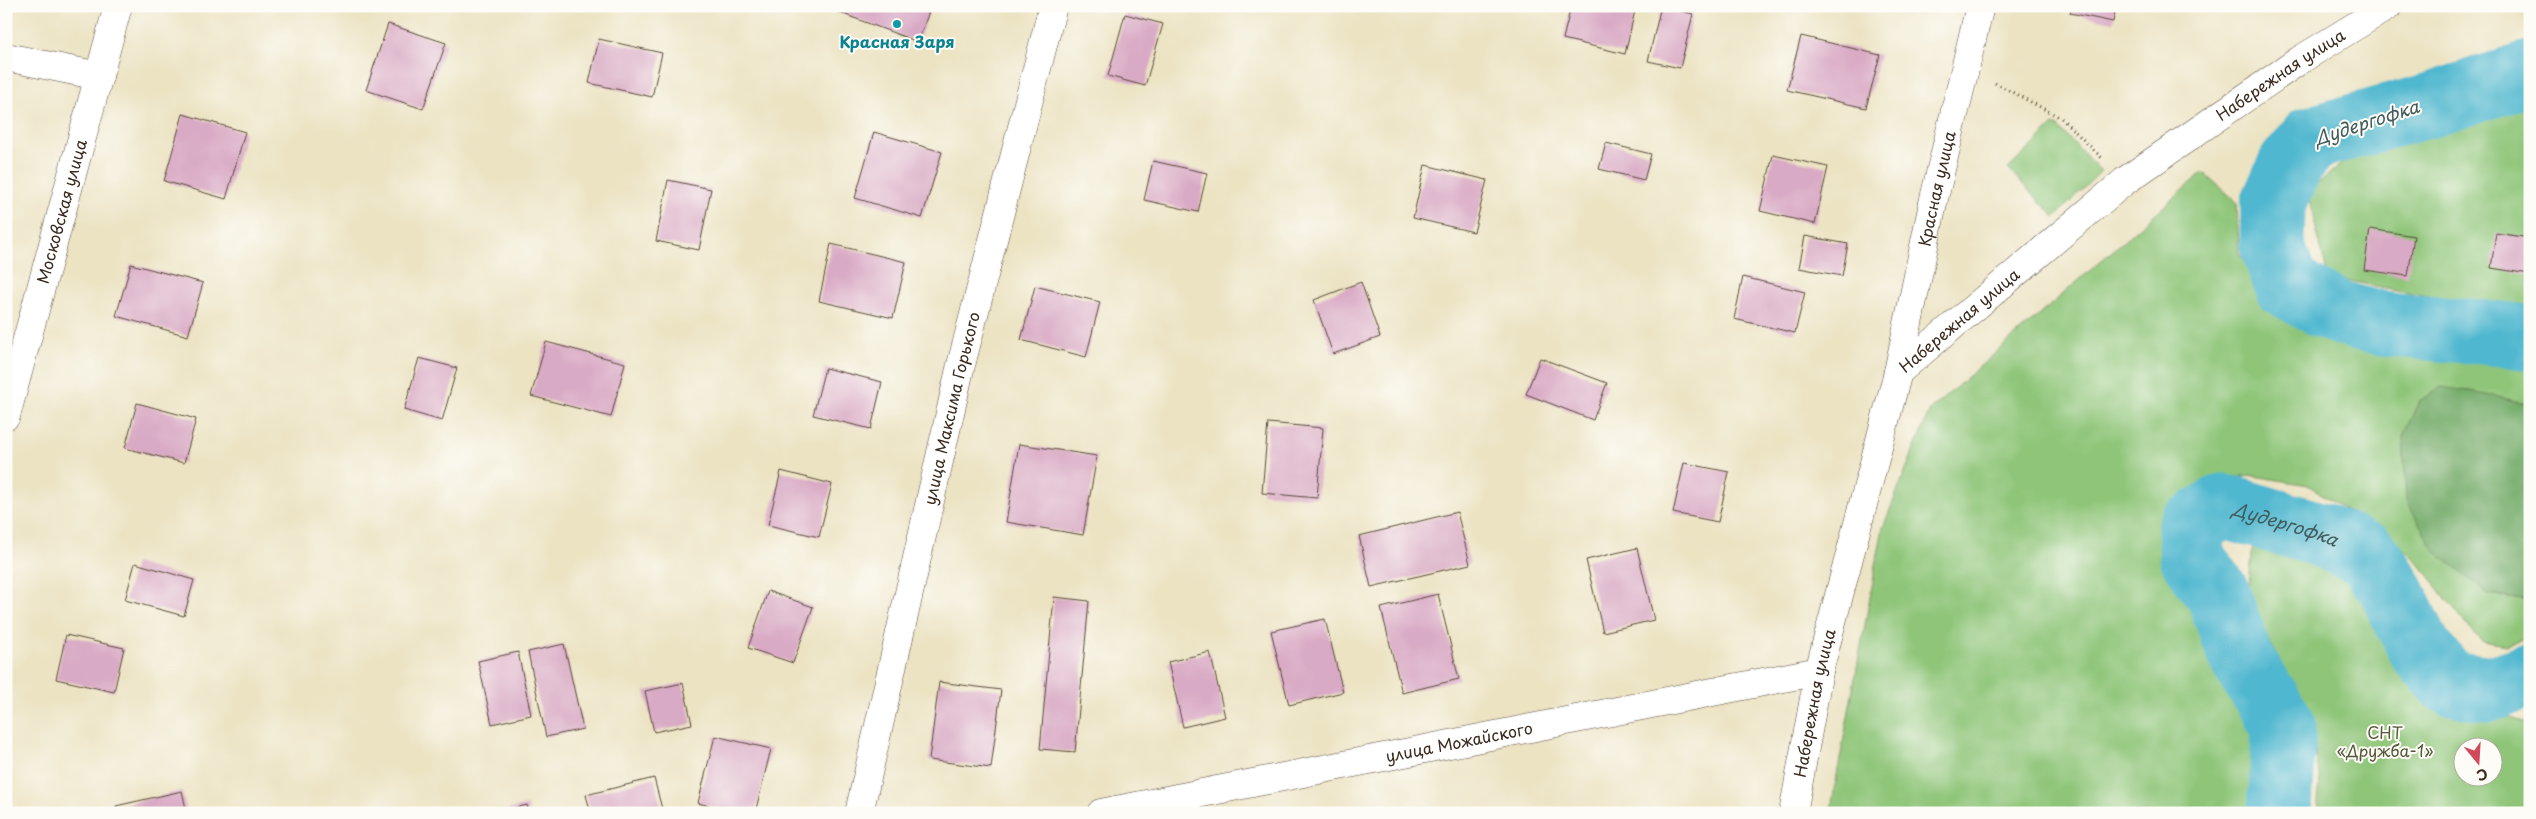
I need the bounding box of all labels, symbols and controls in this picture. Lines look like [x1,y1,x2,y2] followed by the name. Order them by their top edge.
[891,18,903,30] marker: Красная Заря
[2210,22,2349,126] street label: Набережная улица
[839,29,955,53] place label: Красная Заря
[2309,92,2423,152] water label: Дудергофка
[1911,128,1961,248] street label: Красная улица
[30,136,92,286] street label: Московская улица
[1893,262,2024,378] street label: Набережная улица
[916,309,985,507] street label: улица Максима Горького
[2228,494,2344,553] water label: Дудергофка
[1787,626,1841,779] street label: Набережная улица
[1383,715,1534,767] street label: улица Можайского
[2337,720,2433,762] park label: СНТ «Дружба-1»
[2454,736,2504,786] north arrow
[2474,763,2490,786] text: С

